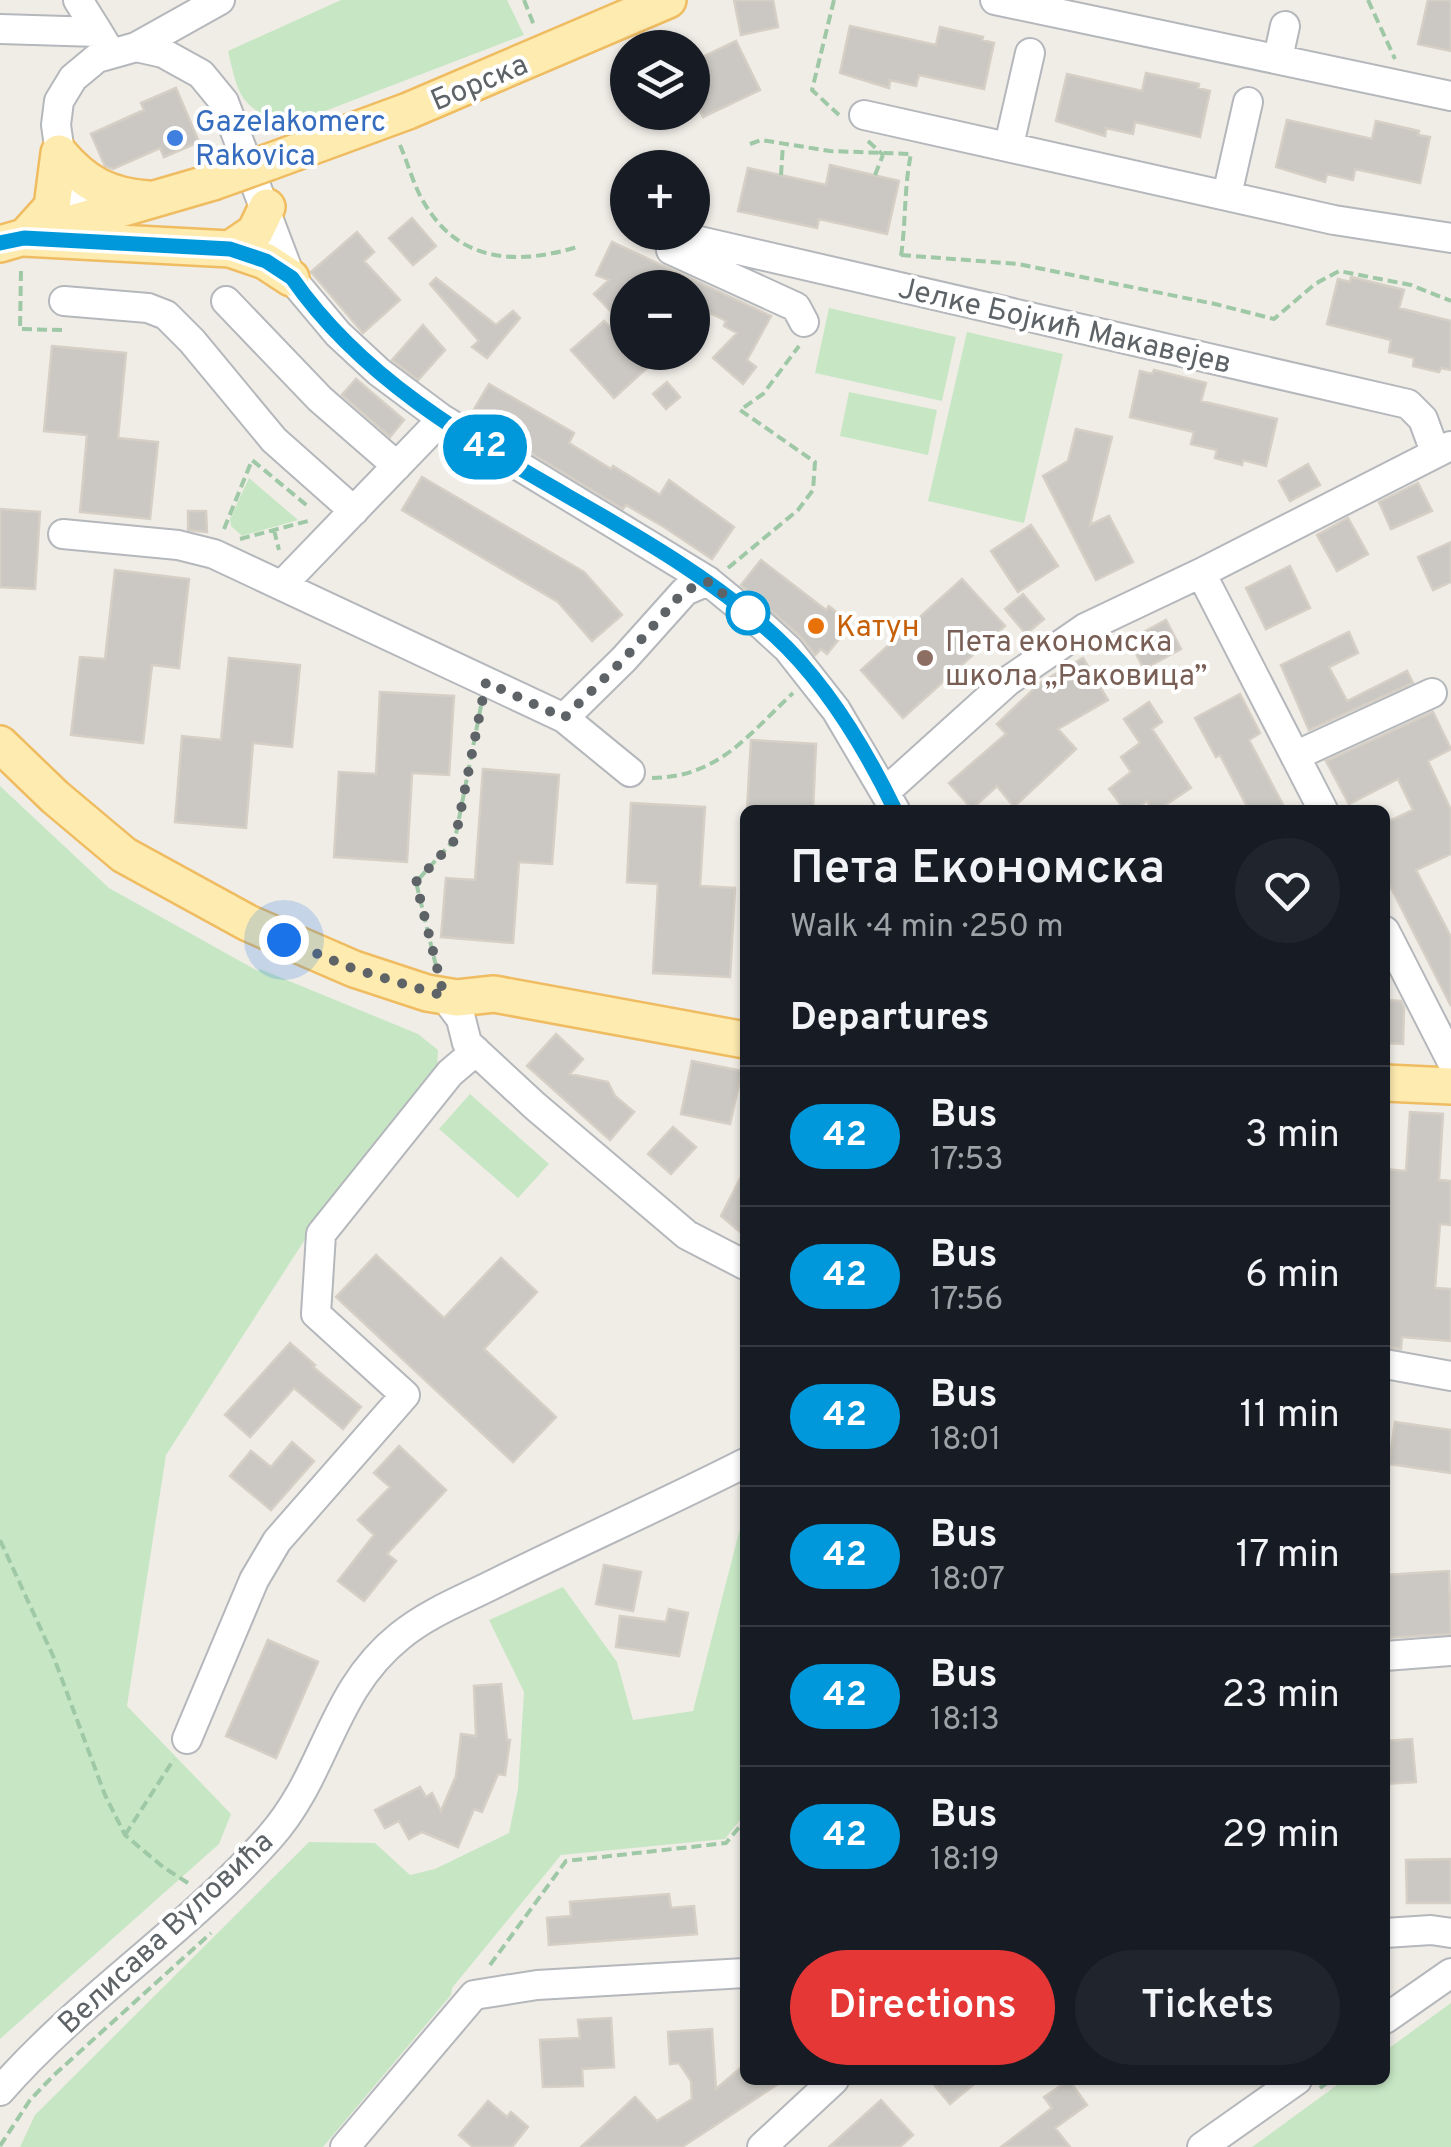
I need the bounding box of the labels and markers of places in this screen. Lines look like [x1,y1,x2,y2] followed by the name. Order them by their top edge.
[195,105,386,176] place label: Gazelakomerc Rakovica
[164,127,186,149] marker: Gazelakomerc Rakovica
[727,592,769,634] unlabelled marker
[836,610,920,647] place label: Катун
[805,615,827,637] marker: Катун
[945,625,1207,696] place label: Пета економска школа „Раковица”
[914,647,936,669] marker: Пета економска школа „Раковица”

